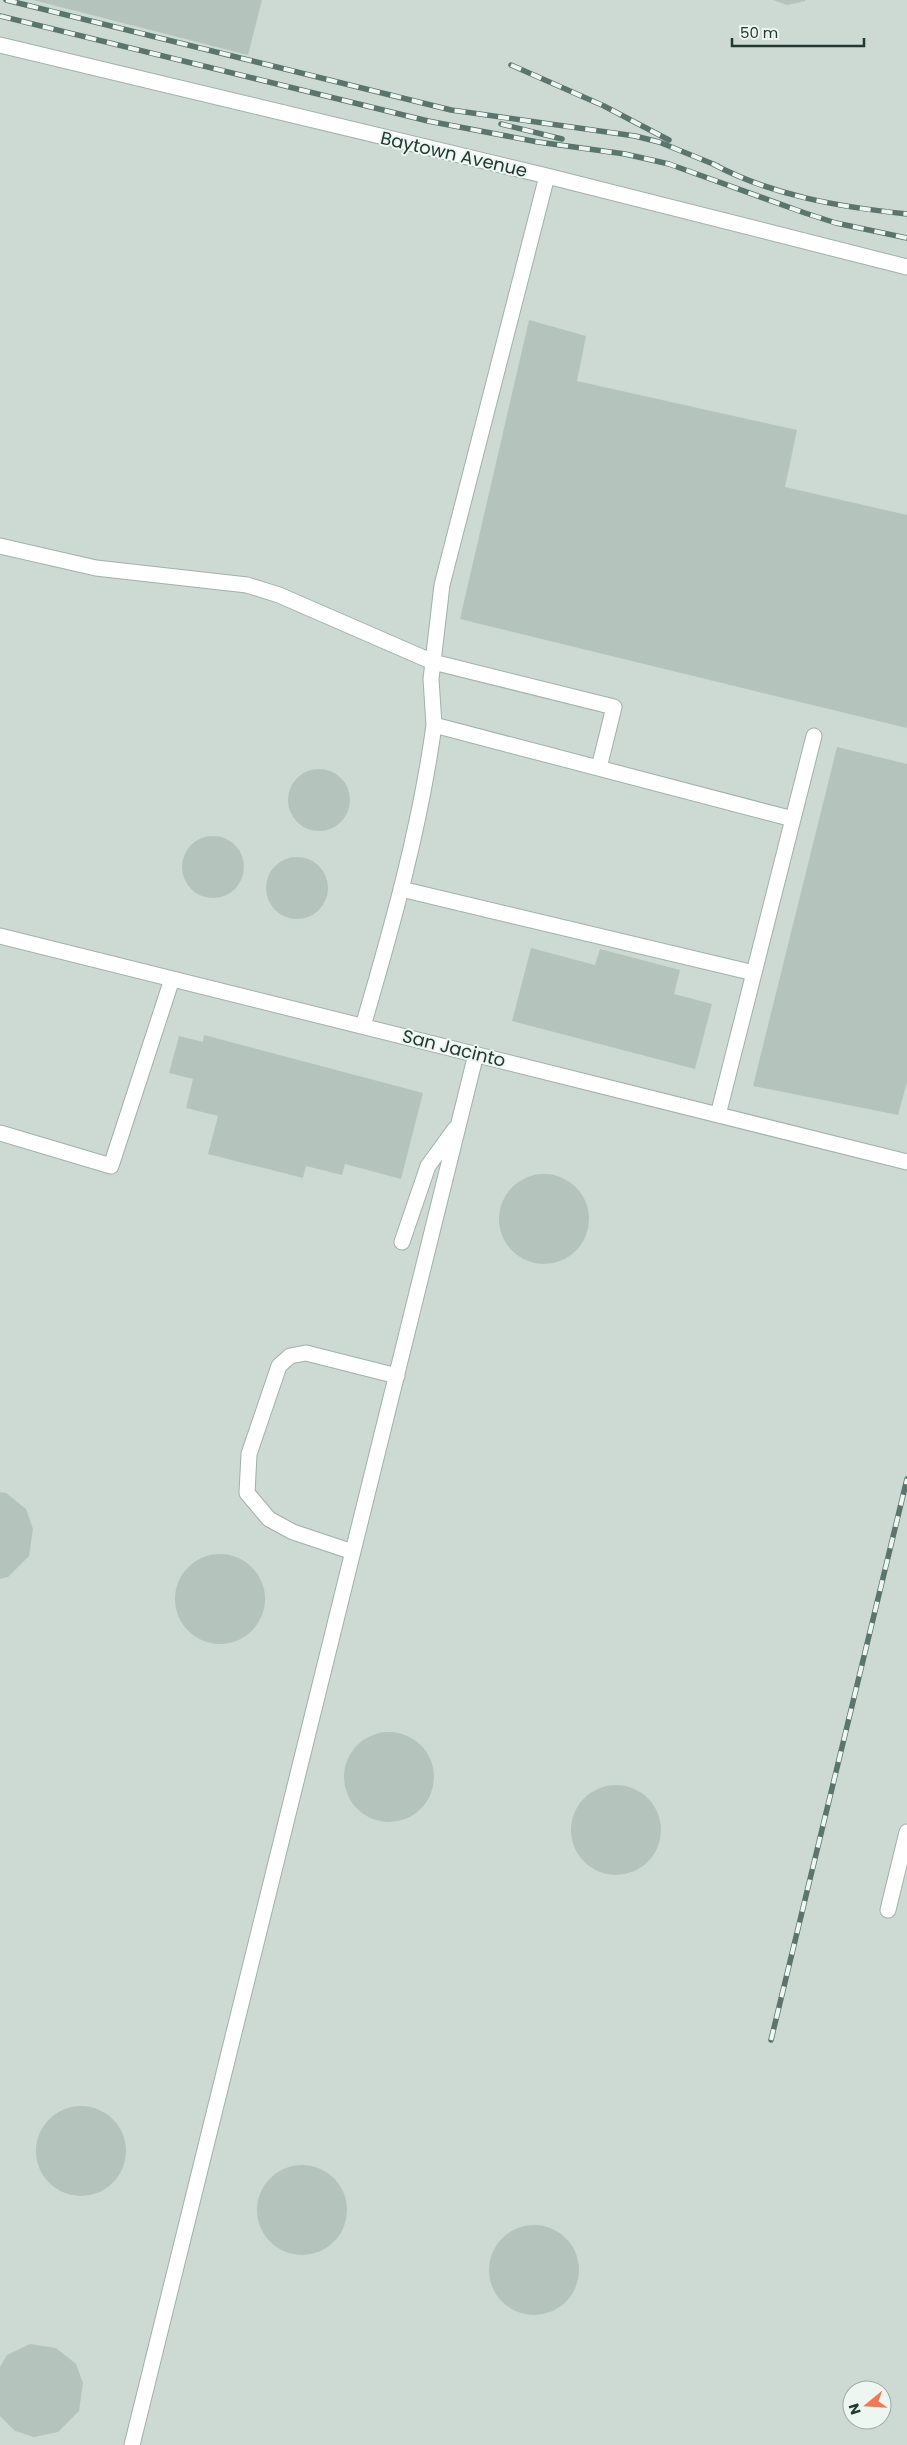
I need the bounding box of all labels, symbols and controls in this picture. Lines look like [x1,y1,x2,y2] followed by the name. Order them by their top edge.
[732,15,864,47] scale bar
[740,22,778,43] text: 50 m
[378,125,530,183] street label: Baytown Avenue
[400,1023,508,1073] street label: San Jacinto
[842,2380,892,2430] north arrow
[843,2401,866,2417] text: N

